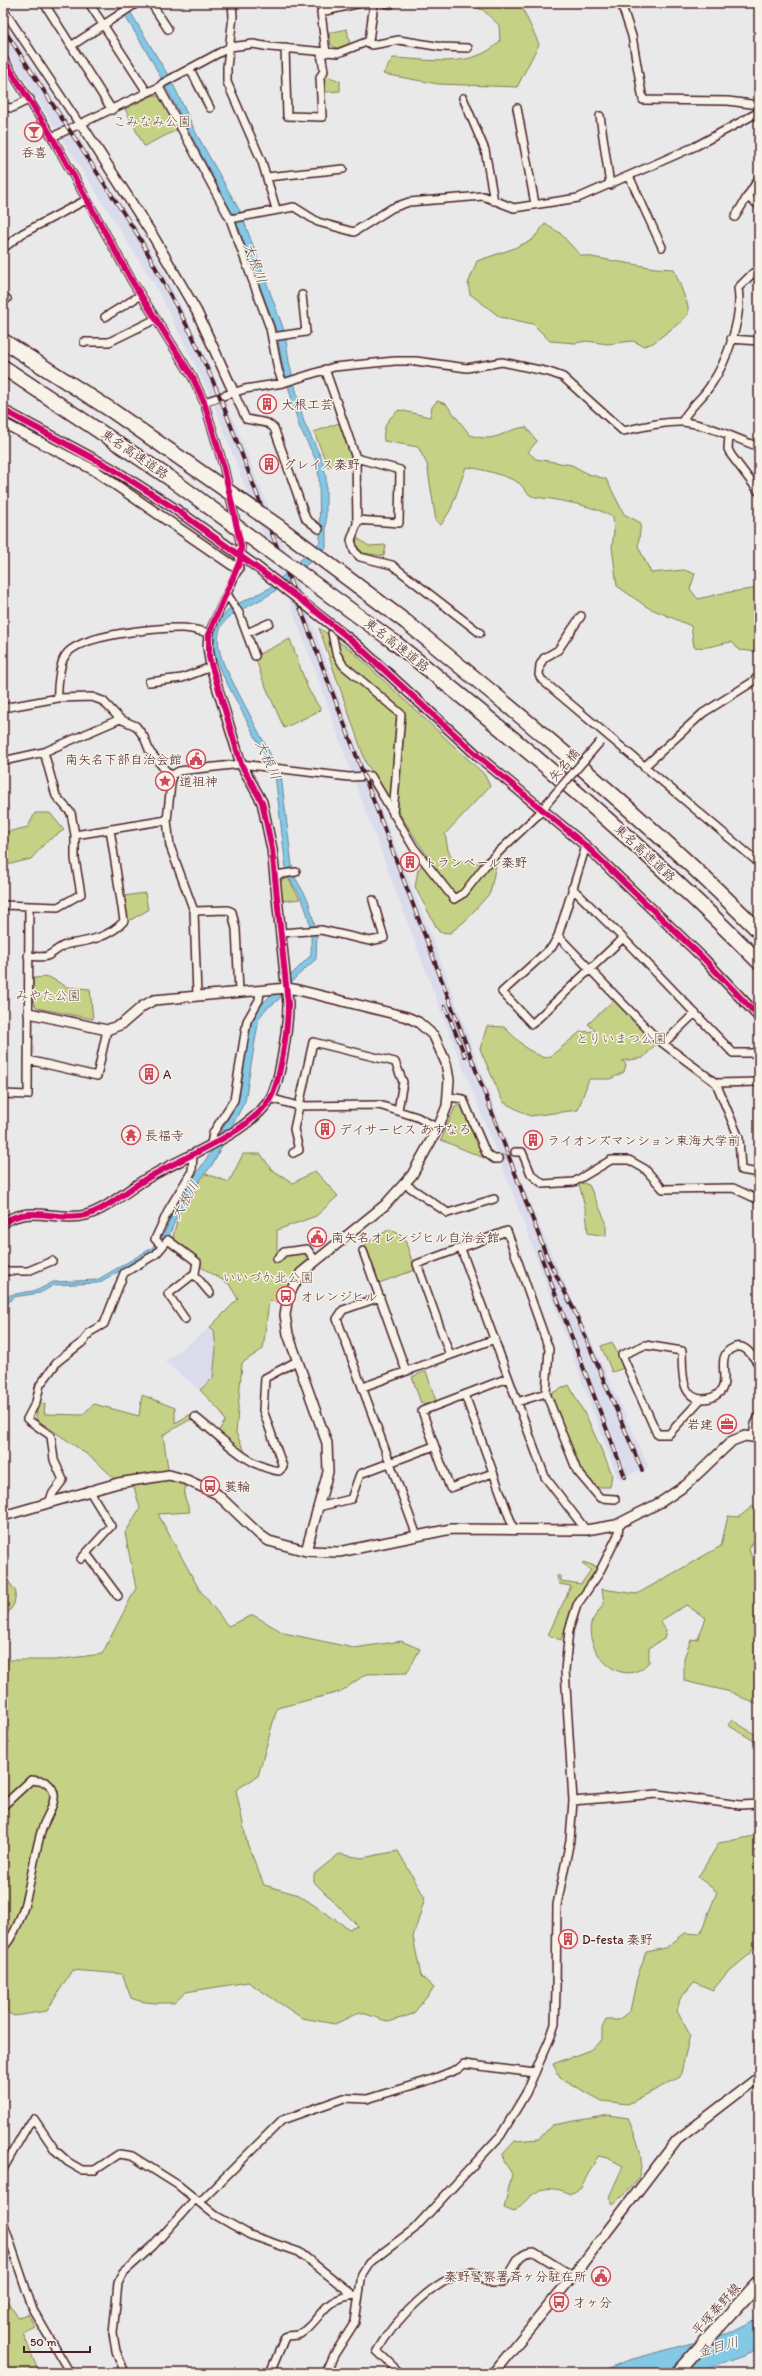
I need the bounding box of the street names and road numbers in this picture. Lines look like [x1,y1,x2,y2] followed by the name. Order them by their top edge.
[98,426,172,482] street label: 東名高速道路
[362,615,432,675] street label: 東名高速道路
[546,745,582,785] street label: 矢名橋
[611,821,679,885] street label: 東名高速道路
[689,2279,744,2338] street label: 平塚秦野線

